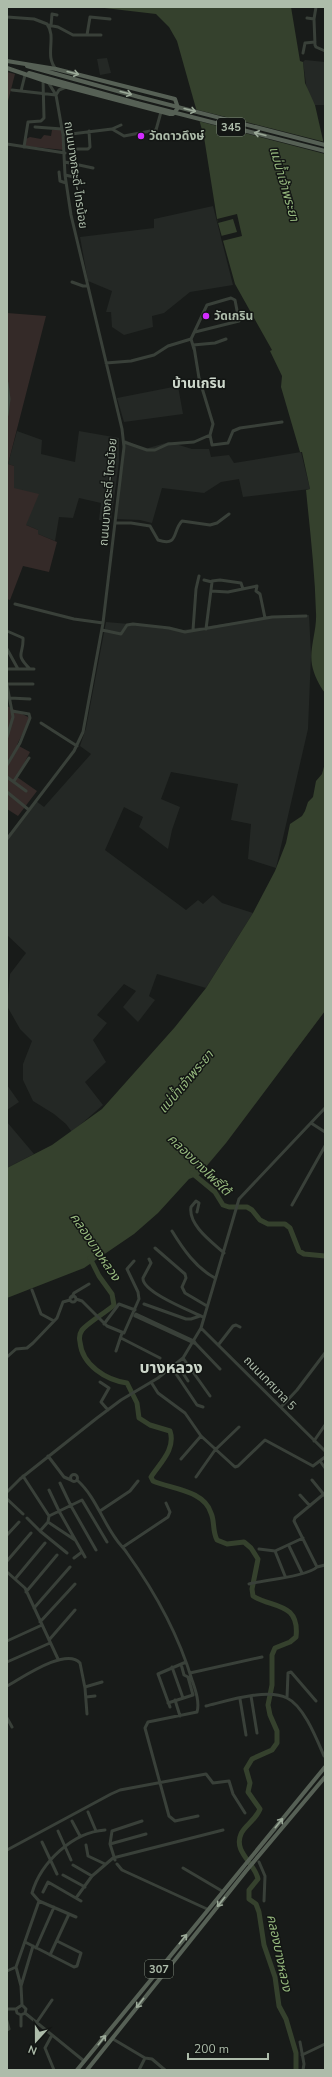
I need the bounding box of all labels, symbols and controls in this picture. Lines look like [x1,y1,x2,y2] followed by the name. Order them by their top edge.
[66,70,79,78] one-way arrow
[119,90,132,98] one-way arrow
[183,107,196,115] one-way arrow
[217,118,245,136] road number: 345
[61,120,92,230] street label: ถนนบางกระดี่-ไทรน้อย
[149,128,204,144] place label: วัดดาวดึงษ์
[254,130,267,138] one-way arrow
[136,131,146,141] marker: วัดดาวดึงษ์
[265,144,304,224] water label: แม่น้ำเจ้าพระยา
[214,308,253,324] place label: วัดเกริน
[201,311,211,321] marker: วัดเกริน
[172,374,226,393] district label: บ้านเกริน
[94,437,121,547] street label: ถนนบางกระดี่-ไทรน้อย
[154,1046,218,1117] water label: แม่น้ำเจ้าพระยา
[163,1130,236,1201] water label: คลองบางโพธิ์ใต้
[66,1209,125,1285] water label: คลองบางหลวง
[240,1352,300,1414] street label: ถนนเทศบาล 5
[139,1357,203,1379] district label: บางหลวง
[274,1817,283,1828] one-way arrow
[217,1896,226,1907] one-way arrow
[262,1913,296,1994] water label: คลองบางหลวง
[179,1933,188,1944] one-way arrow
[145,1960,173,1978] road number: 307
[136,1998,145,2009] one-way arrow
[16,2021,56,2061] north arrow
[97,2034,106,2045] one-way arrow
[188,2035,268,2061] scale bar
[26,2041,39,2058] text: N
[194,2041,229,2057] text: 200 m

